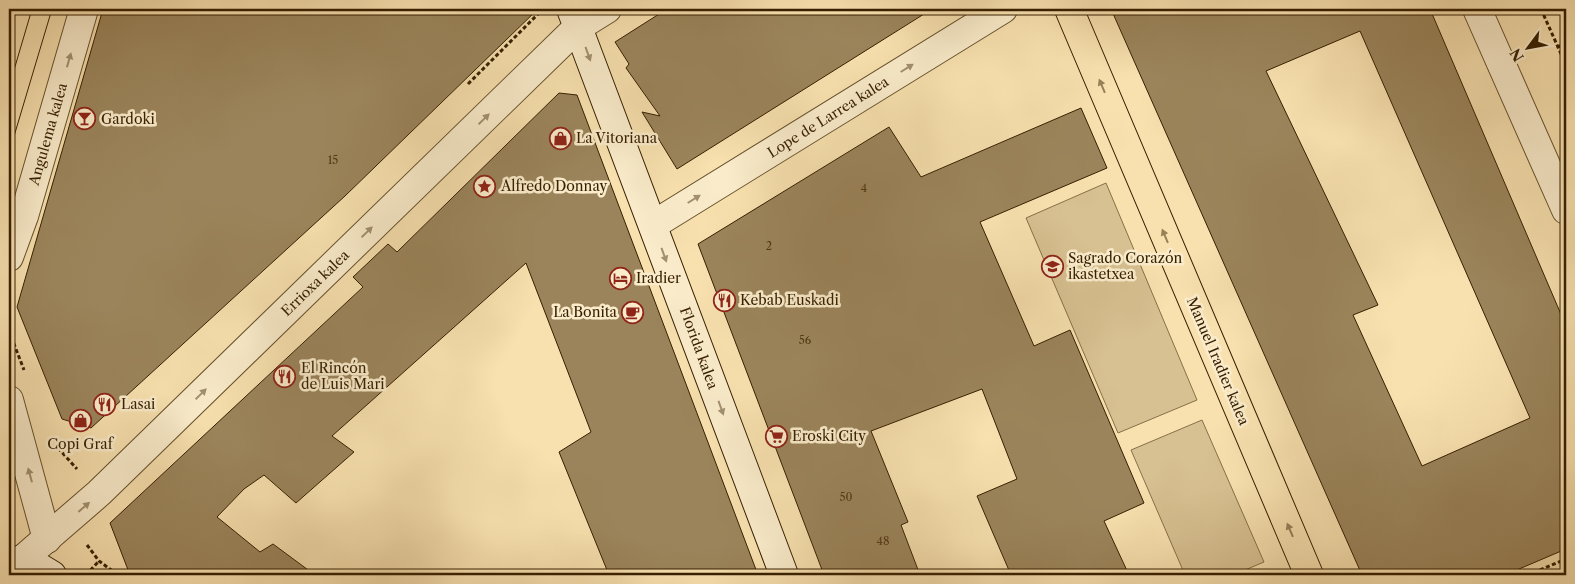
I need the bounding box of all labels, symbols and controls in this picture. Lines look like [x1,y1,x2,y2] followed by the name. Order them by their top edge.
[1502,22,1552,72] north arrow
[1506,45,1528,65] text: N
[585,47,592,62] one-way arrow
[66,53,74,68] one-way arrow
[901,63,914,72] one-way arrow
[764,72,892,162] street label: Lope de Larrea kalea
[1097,79,1105,93] one-way arrow
[25,80,71,188] street label: Angulema kalea
[73,107,97,131] bar icon: Gardoki
[101,110,155,128] place label: Gardoki
[477,113,489,125] one-way arrow
[548,126,572,150] shop icon: La Vitoriana
[576,129,658,147] place label: La Vitoriana
[328,153,338,167] house number: 15
[473,174,497,198] place icon: Alfredo Donnay
[500,177,607,195] place label: Alfredo Donnay
[861,181,867,195] house number: 4
[688,195,701,204] one-way arrow
[361,226,373,238] one-way arrow
[1161,229,1169,243] one-way arrow
[766,239,772,253] house number: 2
[277,246,353,320] street label: Errioxa kalea
[661,248,668,263] one-way arrow
[1068,249,1183,283] place label: Sagrado Corazón ikastetxea
[1040,254,1064,278] school or university icon: Sagrado Corazón ikastetxea
[608,266,632,290] hotel icon: Iradier
[636,269,681,287] place label: Iradier
[712,288,736,312] restaurant icon: Kebab Euskadi
[740,291,839,309] place label: Kebab Euskadi
[1183,294,1253,428] street label: Manuel Iradier kalea
[621,300,645,324] cafe icon: La Bonita
[553,303,618,321] place label: La Bonita
[676,305,722,392] street label: Florida kalea
[799,333,812,347] house number: 56
[301,359,385,393] place label: El Rincón de Luis Mari
[273,364,297,388] restaurant icon: El Rincón de Luis Mari
[195,388,207,400] one-way arrow
[93,392,117,416] restaurant icon: Lasai
[121,395,155,413] place label: Lasai
[718,400,725,415] one-way arrow
[68,409,92,433] shop icon: Copi Graf
[764,424,788,448] supermarket icon: Eroski City
[792,427,866,445] place label: Eroski City
[47,435,115,453] place label: Copi Graf
[26,467,34,482] one-way arrow
[840,490,852,504] house number: 50
[77,501,89,513] one-way arrow
[1286,523,1294,537] one-way arrow
[877,534,889,548] house number: 48

